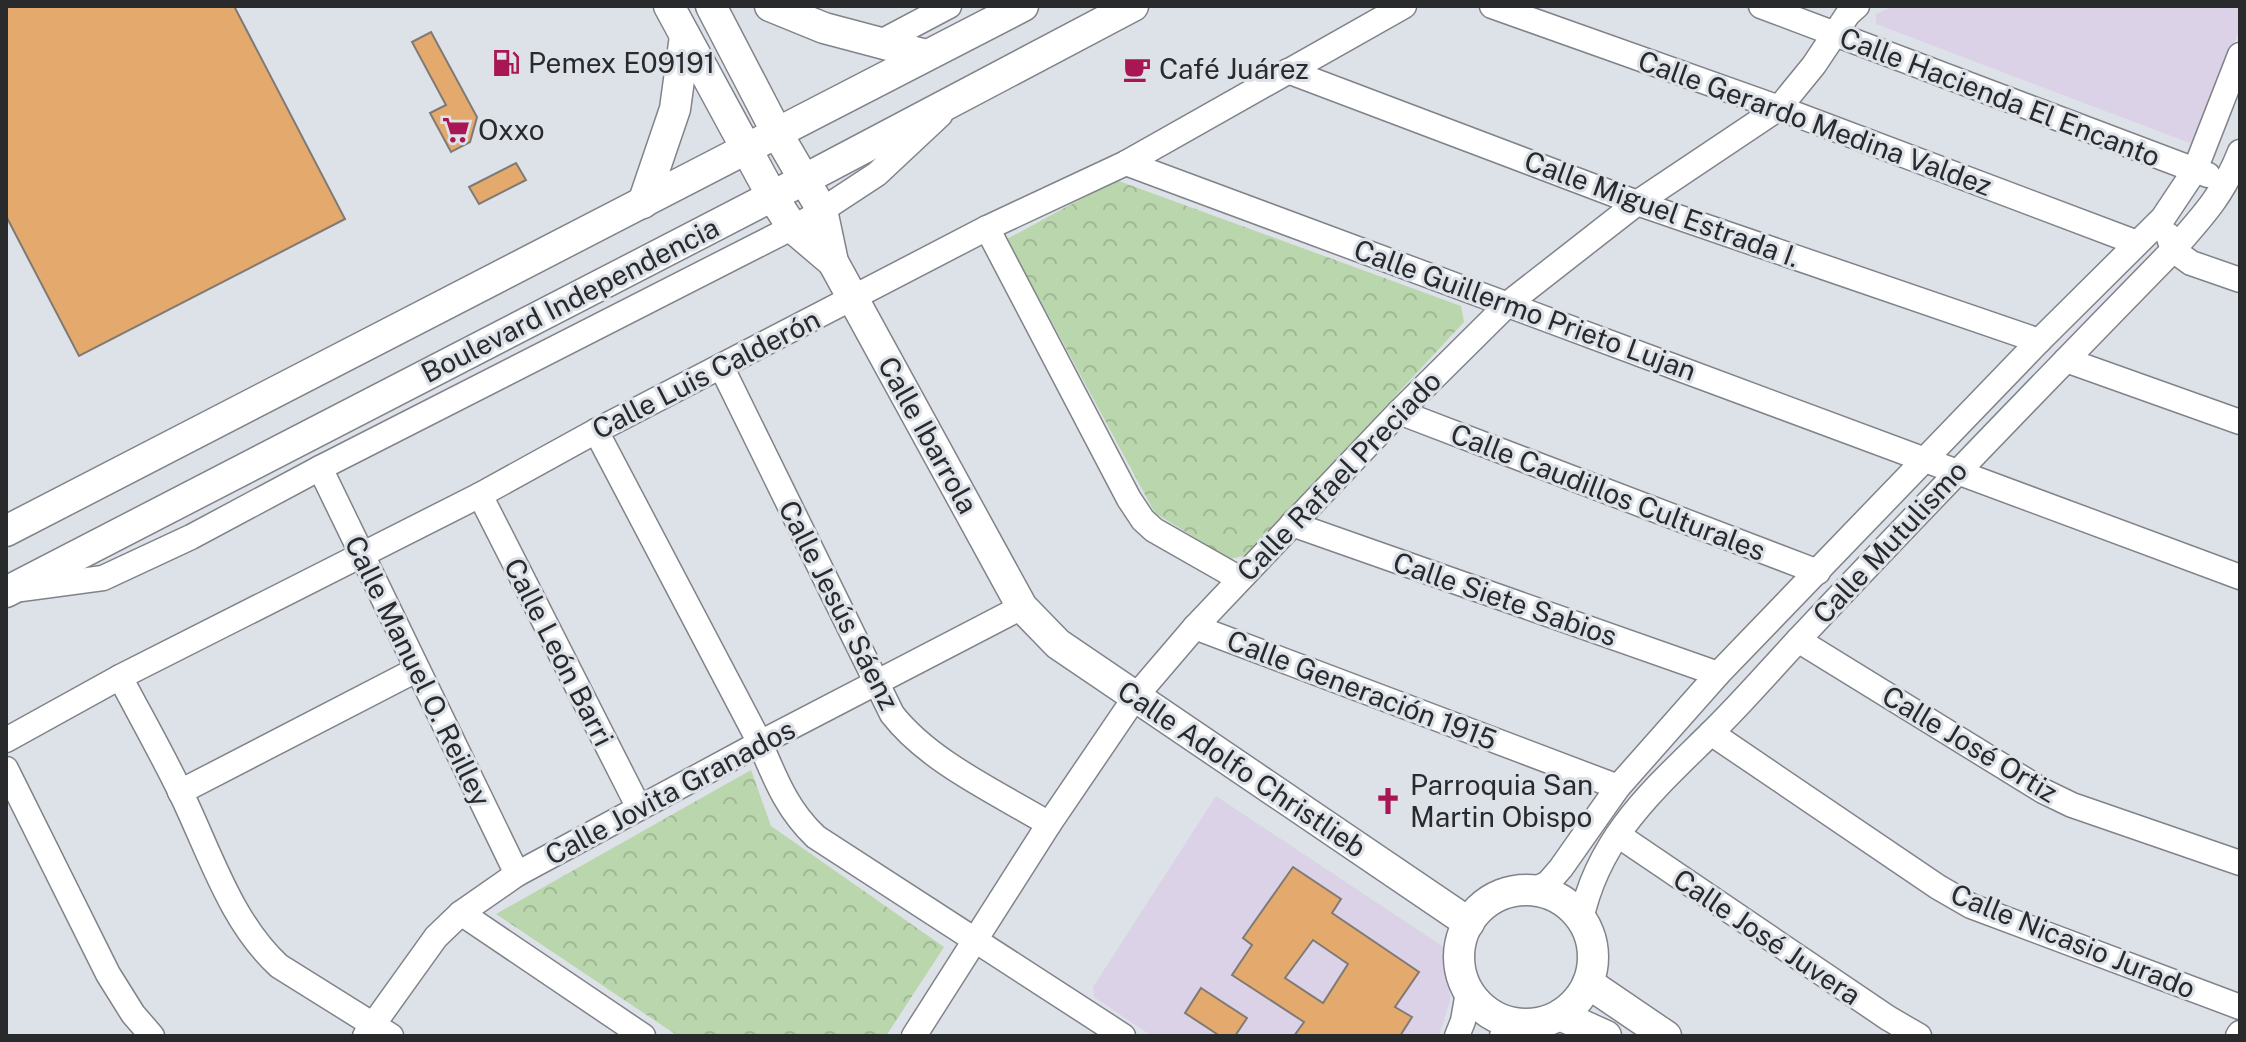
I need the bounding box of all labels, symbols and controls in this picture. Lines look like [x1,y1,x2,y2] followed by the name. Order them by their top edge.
[1835,20,2165,173] street label: Calle Hacienda El Encanto
[1634,43,1996,202] street label: Calle Gerardo Medina Valdez
[528,46,715,79] place label: Pemex E09191
[491,48,521,78] fuel station icon: Pemex E09191
[1159,52,1309,85] place label: Café Juárez
[1122,54,1152,84] cafe icon: Café Juárez
[478,113,545,146] place label: Oxxo
[441,115,471,145] supermarket icon: Oxxo
[1520,143,1804,274] street label: Calle Miguel Estrada I.
[416,210,724,389] street label: Boulevard Independencia
[1350,232,1701,387] street label: Calle Guillermo Prieto Lujan
[586,302,825,445] street label: Calle Luis Calderón
[872,351,985,519] street label: Calle Ibarrola
[1230,364,1447,587] street label: Calle Rafael Preciado
[1446,416,1770,567] street label: Calle Caudillos Culturales
[1806,453,1974,630] street label: Calle Mutulismo
[772,495,906,715] street label: Calle Jesús Sáenz
[339,530,498,811] street label: Calle Manuel O. Reilley
[1389,545,1621,652] street label: Calle Siete Sabios
[498,552,621,751] street label: Calle León Barri
[1223,623,1502,756] street label: Calle Generación 1915
[1112,673,1373,864] street label: Calle Adolfo Christlieb
[1877,678,2064,809] street label: Calle José Ortiz
[539,712,800,871] street label: Calle Jovita Granados
[1410,768,1593,833] place label: Parroquia San Martin Obispo
[1373,786,1403,816] church icon: Parroquia San Martin Obispo
[1667,862,1867,1011] street label: Calle José Juvera
[1946,876,2200,1005] street label: Calle Nicasio Jurado

